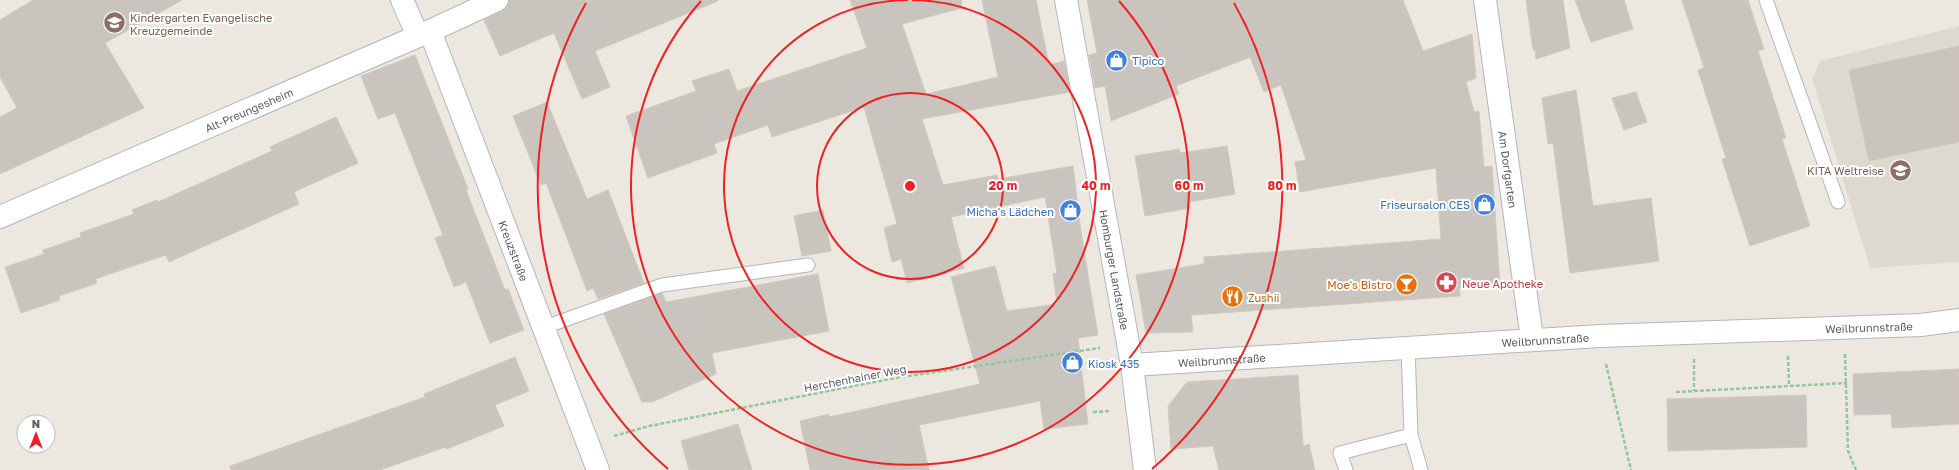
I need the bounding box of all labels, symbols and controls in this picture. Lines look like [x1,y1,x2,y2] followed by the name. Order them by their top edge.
[101,10,127,36] school or university icon: Kindergarten Evangelische Kreuzgemeinde
[130,11,272,37] place label: Kindergarten Evangelische Kreuzgemeinde
[1103,47,1129,73] shop icon: Tipico
[1132,54,1164,67] place label: Tipico
[203,85,295,134] street label: Alt-Preungesheim
[1497,130,1520,209] street label: Am Dorfgarten
[1887,157,1913,183] school or university icon: KITA Weltreise
[1807,164,1884,177] place label: KITA Weltreise
[989,178,1017,193] text: 20 m
[1082,178,1110,193] text: 40 m
[1175,178,1203,193] text: 60 m
[1268,178,1296,193] text: 80 m
[903,179,917,193] centre of rings
[1472,191,1498,217] shop icon: Friseursalon CES
[1057,198,1083,224] shop icon: Micha's Lädchen
[1380,198,1470,211] place label: Friseursalon CES
[966,205,1054,218] place label: Micha's Lädchen
[1097,208,1132,331] street label: Homburger Landstraße
[497,218,531,283] street label: Kreuzstraße
[1433,270,1459,296] pharmacy icon: Neue Apotheke
[1394,271,1420,297] bar icon: Moe's Bistro
[1462,277,1543,290] place label: Neue Apotheke
[1327,278,1392,291] place label: Moe's Bistro
[1220,284,1246,310] restaurant icon: Zushii
[1248,291,1280,304] place label: Zushii
[1825,319,1913,335] street label: Weilbrunnstraße
[1501,330,1589,349] street label: Weilbrunnstraße
[1060,350,1086,376] shop icon: Kiosk 435
[1178,350,1266,369] street label: Weilbrunnstraße
[1088,357,1139,370] place label: Kiosk 435
[803,362,907,394] street label: Herchenhainer Weg
[16,414,56,454] north arrow
[32,417,40,430] text: N

